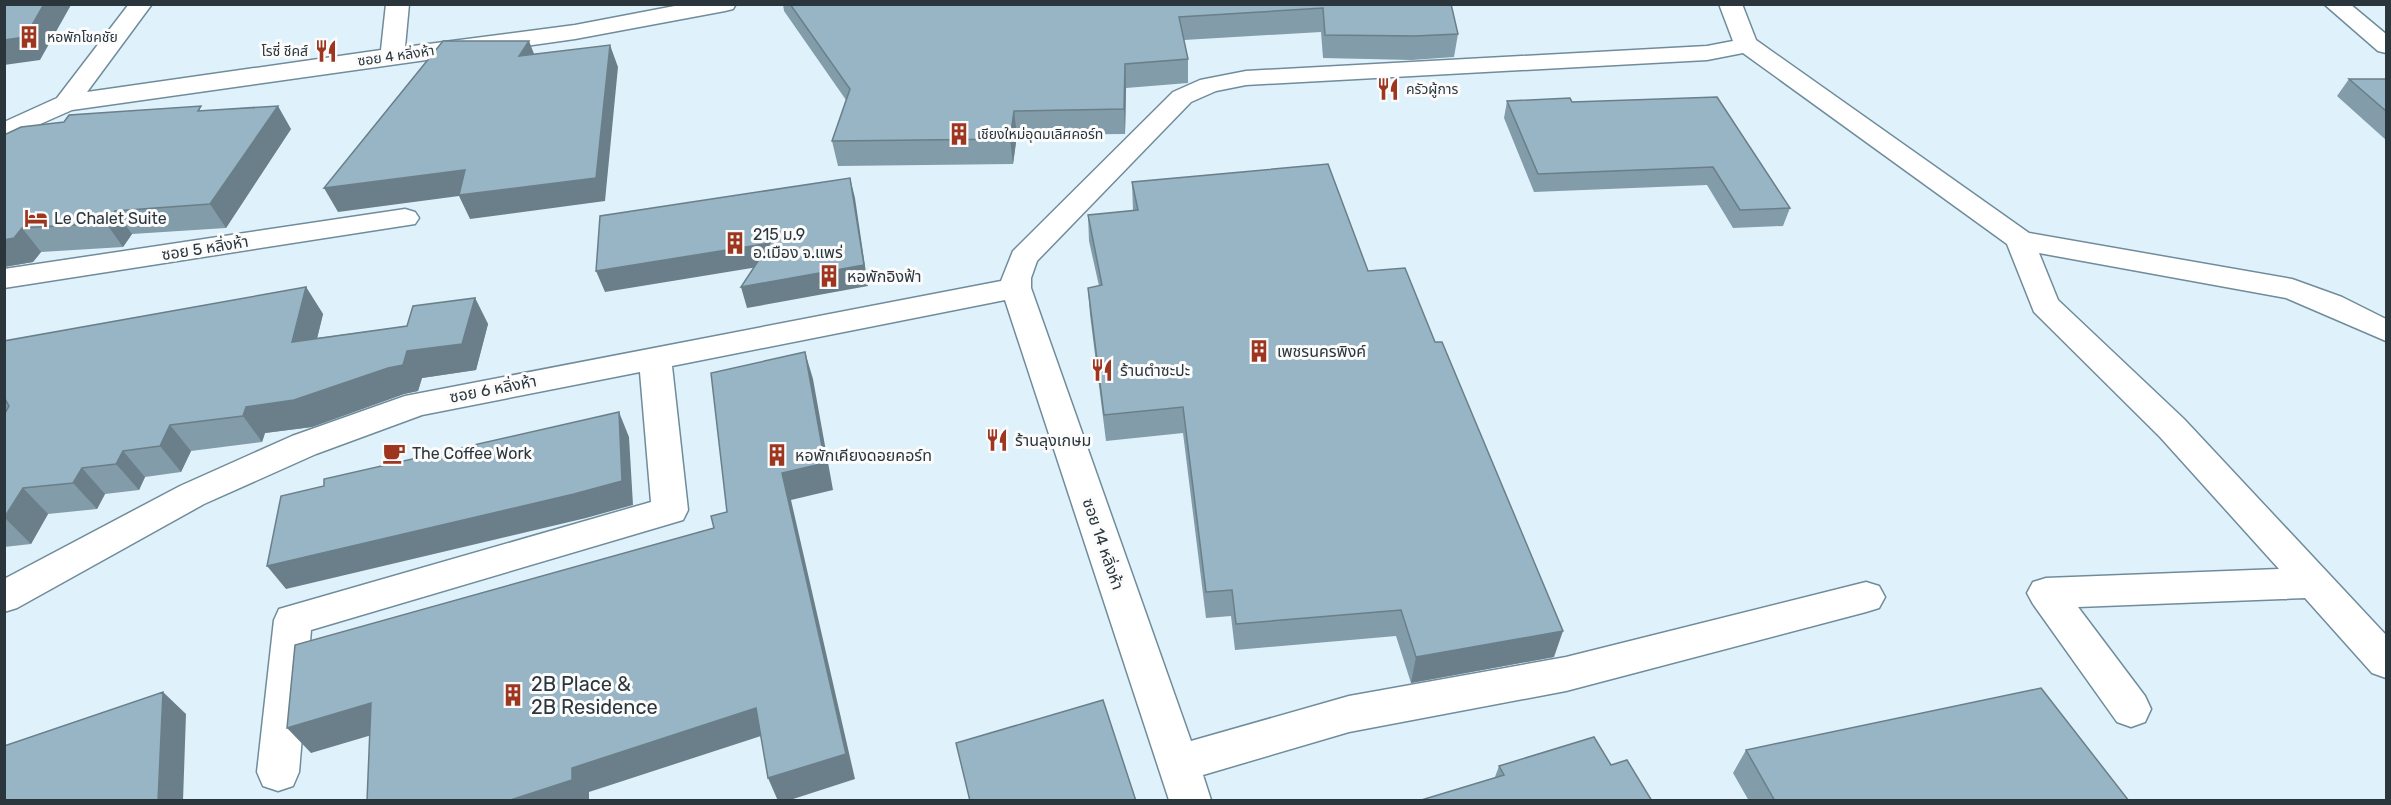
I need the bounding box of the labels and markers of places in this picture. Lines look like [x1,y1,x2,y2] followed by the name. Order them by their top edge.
[16,24,42,50] building icon: หอพักโชคชัย
[47,29,118,46] place label: หอพักโชคชัย
[313,38,339,64] restaurant icon: โรซี่ ชีคส์
[261,41,308,60] place label: โรซี่ ชีคส์
[1375,76,1401,102] restaurant icon: ครัวผู้การ
[1406,81,1458,98] place label: ครัวผู้การ
[946,121,972,147] building icon: เชียงใหม่อุดมเลิศคอร์ท
[977,126,1103,143] place label: เชียงใหม่อุดมเลิศคอร์ท
[23,205,49,231] hotel icon: Le Chalet Suite
[54,209,167,228] place label: Le Chalet Suite
[753,225,843,262] place label: 215 ม.9 อ.เมือง จ.แพร่
[722,230,748,256] building icon: 215 ม.9 อ.เมือง จ.แพร่
[816,263,842,289] building icon: หอพักอิงฟ้า
[847,267,921,286] place label: หอพักอิงฟ้า
[1246,338,1272,364] building icon: เพชรนครพิงค์
[1277,342,1366,361] place label: เพชรนครพิงค์
[1089,357,1115,383] restaurant icon: ร้านตำซะปะ
[1120,361,1190,380] place label: ร้านตำซะปะ
[984,427,1010,453] restaurant icon: ร้านลุงเกษม
[1015,431,1091,450] place label: ร้านลุงเกษม
[381,440,407,466] cafe icon: The Coffee Work
[764,442,790,468] building icon: หอพักเคียงดอยคอร์ท
[412,444,533,463] place label: The Coffee Work
[795,446,932,465] place label: หอพักเคียงดอยคอร์ท
[531,672,658,719] place label: 2B Place & 2B Residence
[500,682,526,708] building icon: 2B Place & 2B Residence

